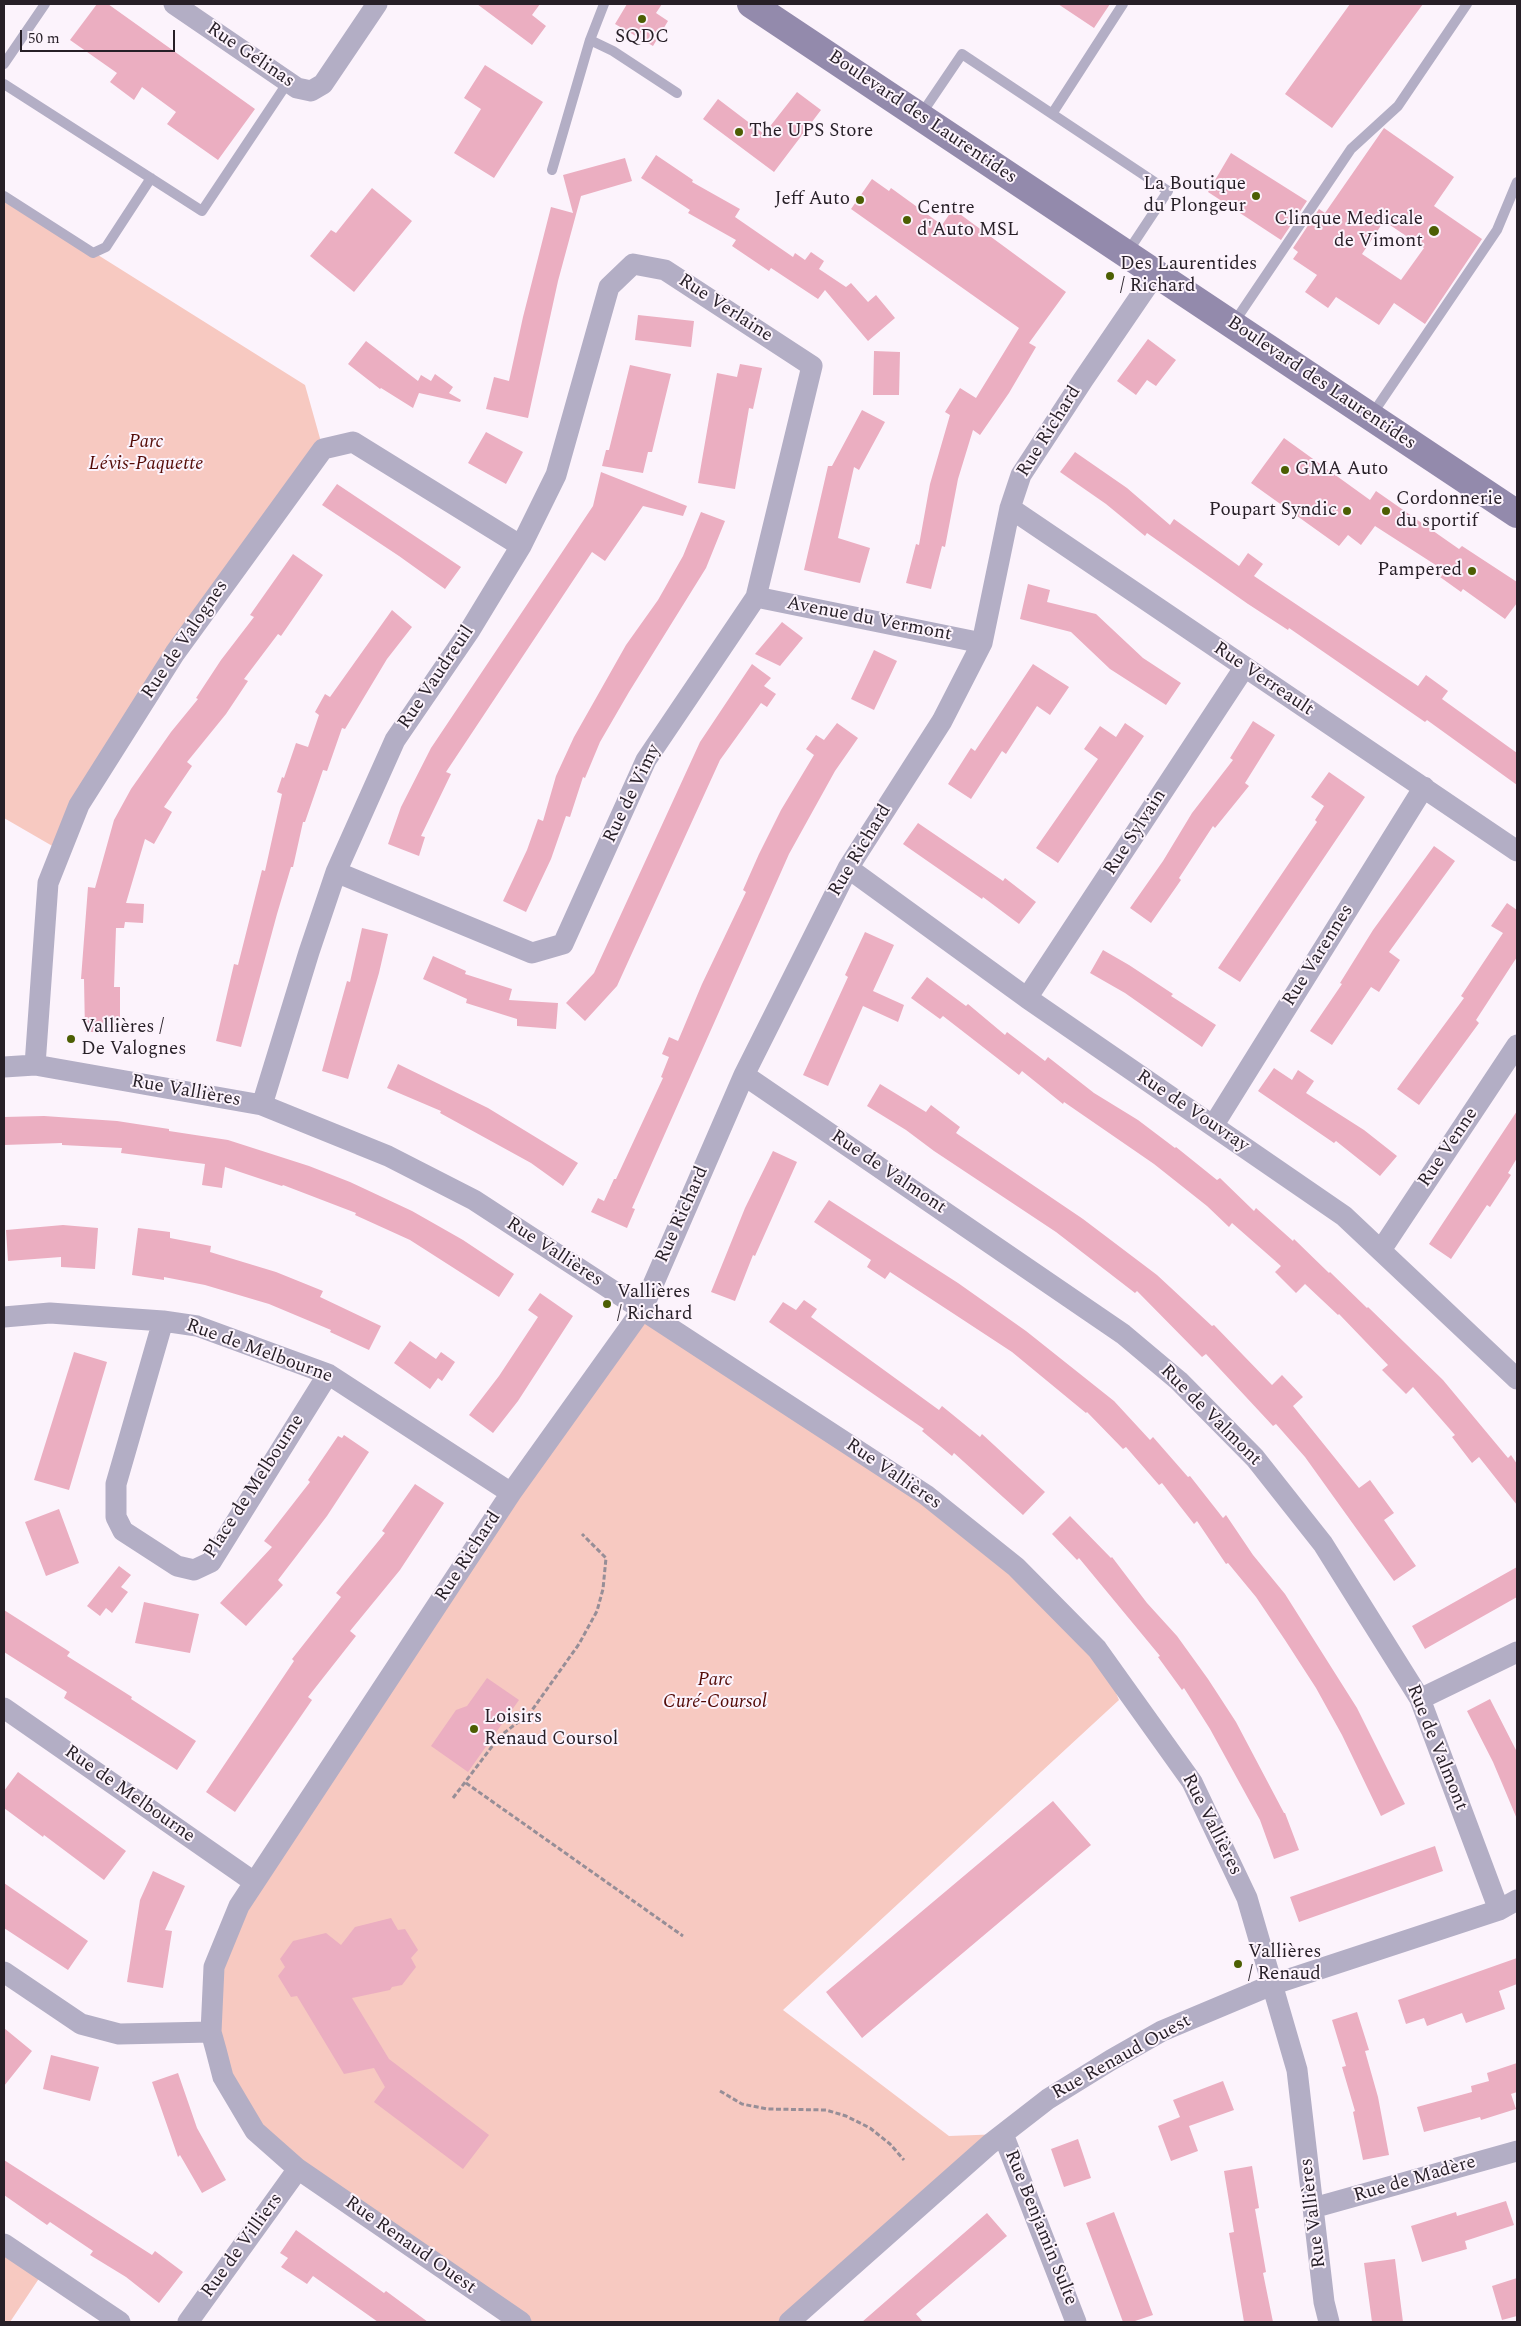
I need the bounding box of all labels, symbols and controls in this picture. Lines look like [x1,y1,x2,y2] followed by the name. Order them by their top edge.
[636,13,648,25] marker: SQDC
[202,18,298,94] street label: Rue Gélinas
[22,20,178,52] scale bar
[28,27,60,50] text: 50 m
[615,27,669,49] place label: SQDC
[823,46,1021,190] street label: Boulevard des Laurentides
[749,121,873,143] place label: The UPS Store
[733,126,745,138] marker: The UPS Store
[1143,174,1246,218] place label: La Boutique du Plongeur
[775,189,850,211] place label: Jeff Auto
[1250,190,1262,202] marker: La Boutique du Plongeur
[854,194,866,206] marker: Jeff Auto
[917,198,1019,242] place label: Centre d'Auto MSL
[1274,209,1423,253] place label: Clinque Medicale de Vimont
[901,214,913,226] marker: Centre d'Auto MSL
[1427,224,1441,238] marker: Clinque Medicale de Vimont
[1120,254,1257,298] place label: Des Laurentides / Richard
[673,270,777,348] street label: Rue Verlaine
[1104,270,1116,282] marker: Des Laurentides / Richard
[1222,312,1420,456] street label: Boulevard des Laurentides
[1013,382,1087,482] street label: Rue Richard
[89,432,203,476] park label: Parc Lévis-Paquette
[1295,459,1388,481] place label: GMA Auto
[1279,464,1291,476] marker: GMA Auto
[1396,489,1502,533] place label: Cordonnerie du sportif
[1209,500,1337,522] place label: Poupart Syndic
[1341,505,1353,517] marker: Poupart Syndic
[1380,505,1392,517] marker: Cordonnerie du sportif
[1377,560,1462,582] place label: Pampered
[1466,565,1478,577] marker: Pampered
[138,576,234,704] street label: Rue de Valognes
[784,593,954,647] street label: Avenue du Vermont
[394,622,480,734] street label: Rue Vaudreuil
[1208,638,1318,722] street label: Rue Verreault
[599,741,667,847] street label: Rue de Vimy
[1100,786,1172,880] street label: Rue Sylvain
[825,801,897,901] street label: Rue Richard
[1279,901,1359,1011] street label: Rue Varennes
[81,1017,186,1061] place label: Vallières / De Valognes
[65,1033,77,1045] marker: Vallières / De Valognes
[1131,1066,1253,1158] street label: Rue de Vouvray
[129,1071,243,1113] street label: Rue Vallières
[1414,1104,1484,1192] street label: Rue Venne
[826,1126,950,1220] street label: Rue de Valmont
[652,1163,714,1267] street label: Rue Richard
[501,1213,607,1293] street label: Rue Vallières
[617,1282,693,1326] place label: Vallières / Richard
[601,1298,613,1310] marker: Vallières / Richard
[183,1315,335,1389] street label: Rue de Melbourne
[1155,1361,1265,1471] street label: Rue de Valmont
[200,1411,310,1563] street label: Place de Melbourne
[841,1435,945,1515] street label: Rue Vallières
[431,1508,507,1606] street label: Rue Richard
[663,1670,767,1714] park label: Parc Curé-Coursol
[1400,1682,1472,1814] street label: Rue de Valmont
[484,1707,618,1751] place label: Loisirs Renaud Coursol
[468,1723,480,1735] marker: Loisirs Renaud Coursol
[59,1741,199,1849] street label: Rue de Melbourne
[1176,1770,1246,1880] street label: Rue Vallières
[1248,1942,1322,1986] place label: Vallières / Renaud
[1232,1958,1244,1970] marker: Vallières / Renaud
[1049,2010,1195,2106] street label: Rue Renaud Ouest
[998,2147,1082,2309] street label: Rue Benjamin Sulte
[1351,2152,1479,2208] street label: Rue de Madère
[1296,2157,1332,2269] street label: Rue Vallières
[197,2189,289,2303] street label: Rue de Villiers
[340,2192,480,2300] street label: Rue Renaud Ouest

